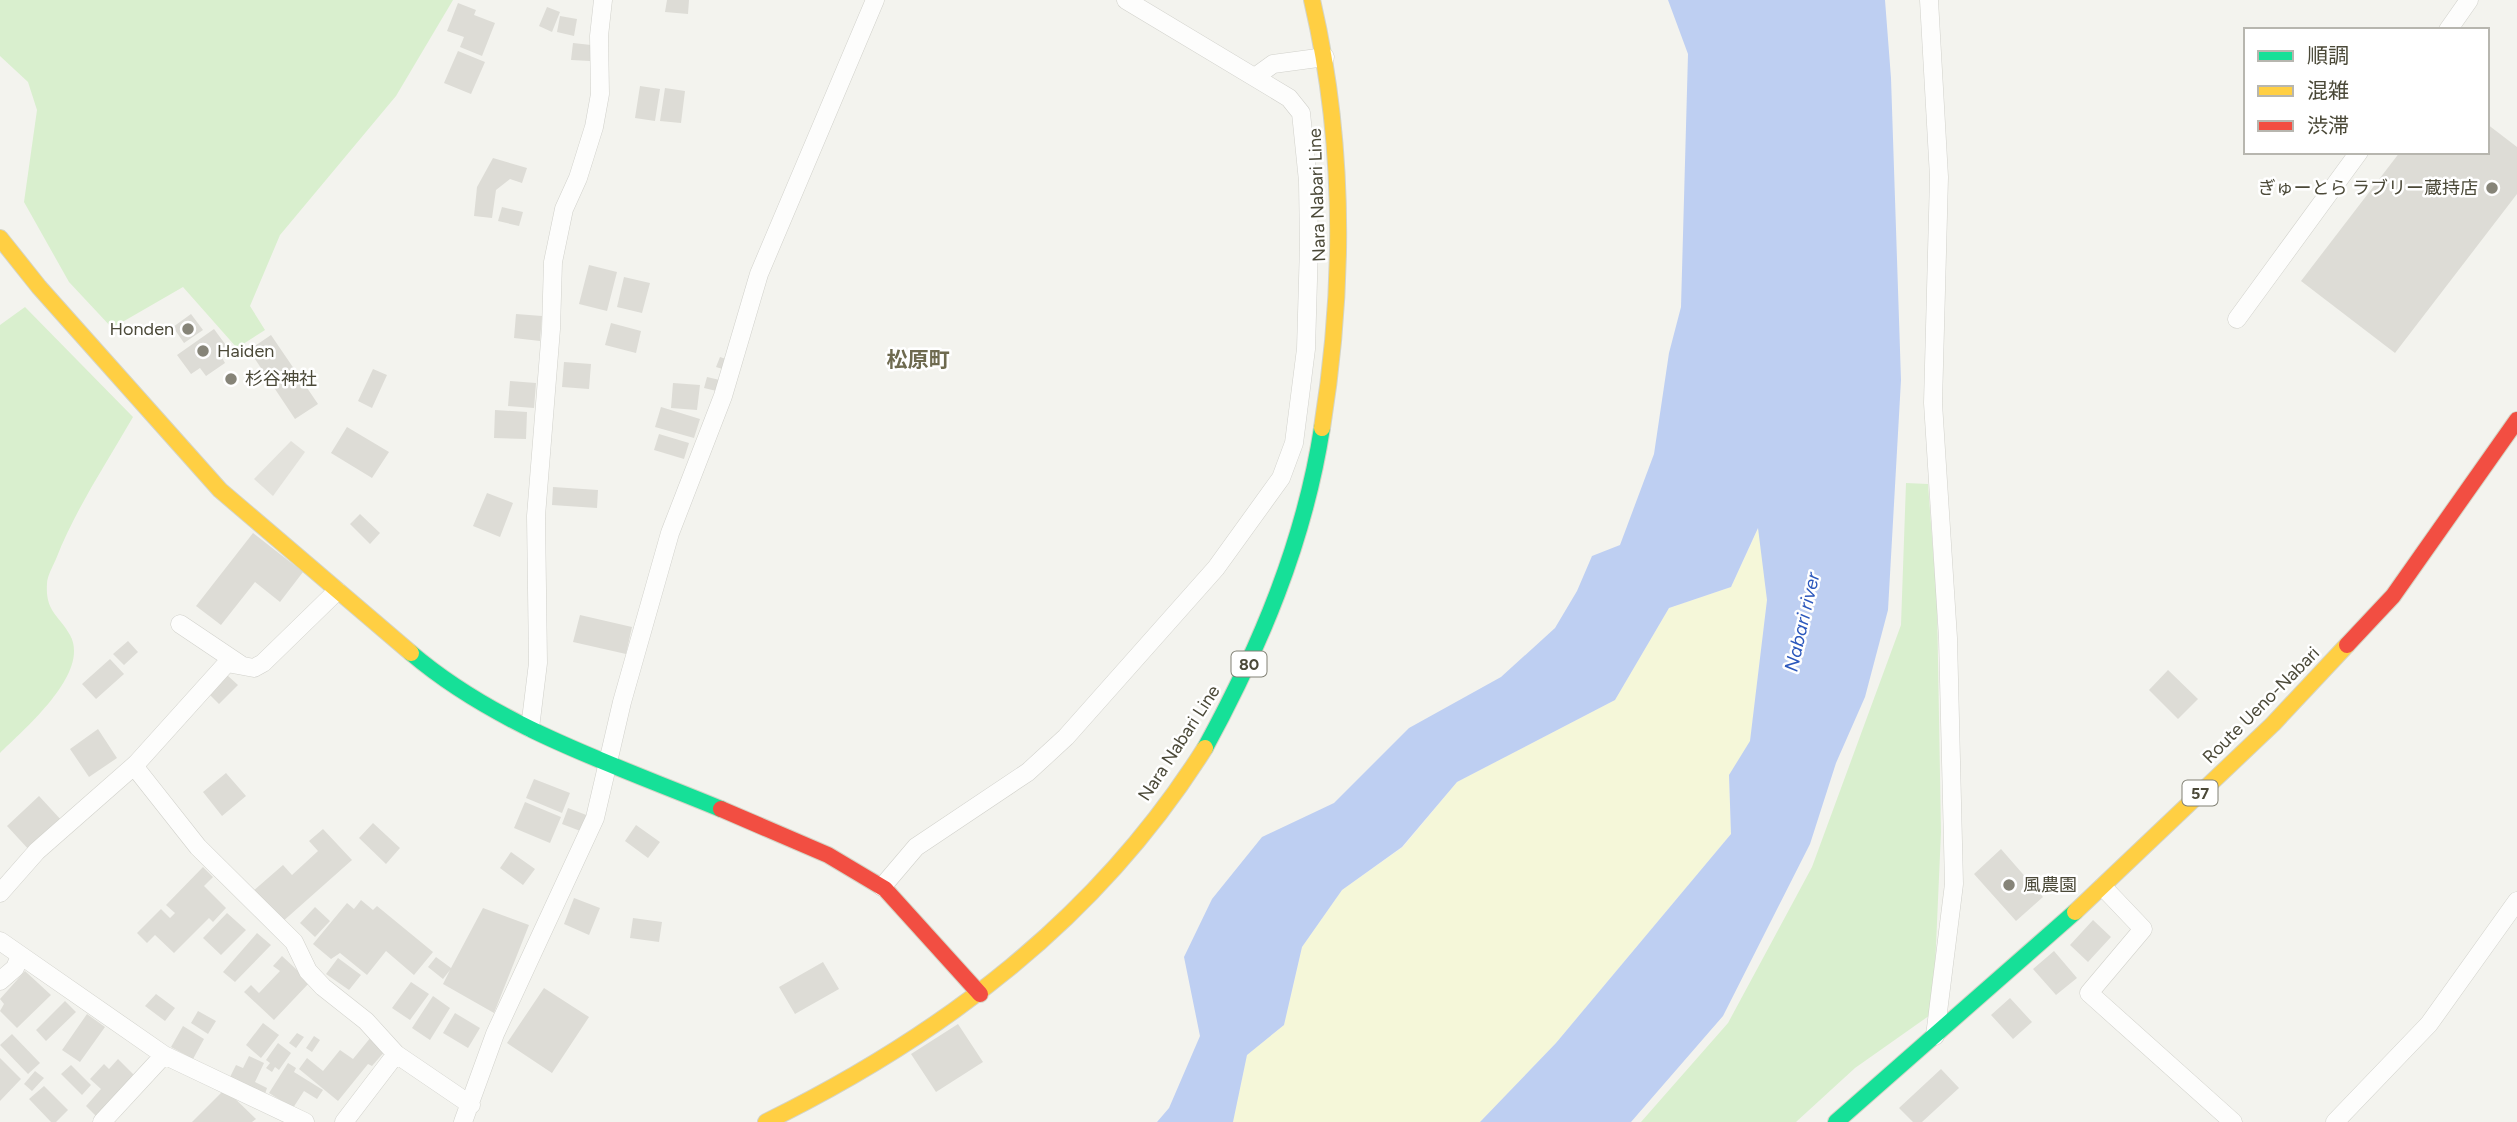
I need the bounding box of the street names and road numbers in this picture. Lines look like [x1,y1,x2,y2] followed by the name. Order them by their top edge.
[1304,128,1330,262] street label: Nara Nabari Line
[2198,642,2324,768] street label: Route Ueno-Nabari
[1232,652,1266,677] road number: 80
[1133,681,1225,805] street label: Nara Nabari Line
[2182,780,2218,806] road number: 57

